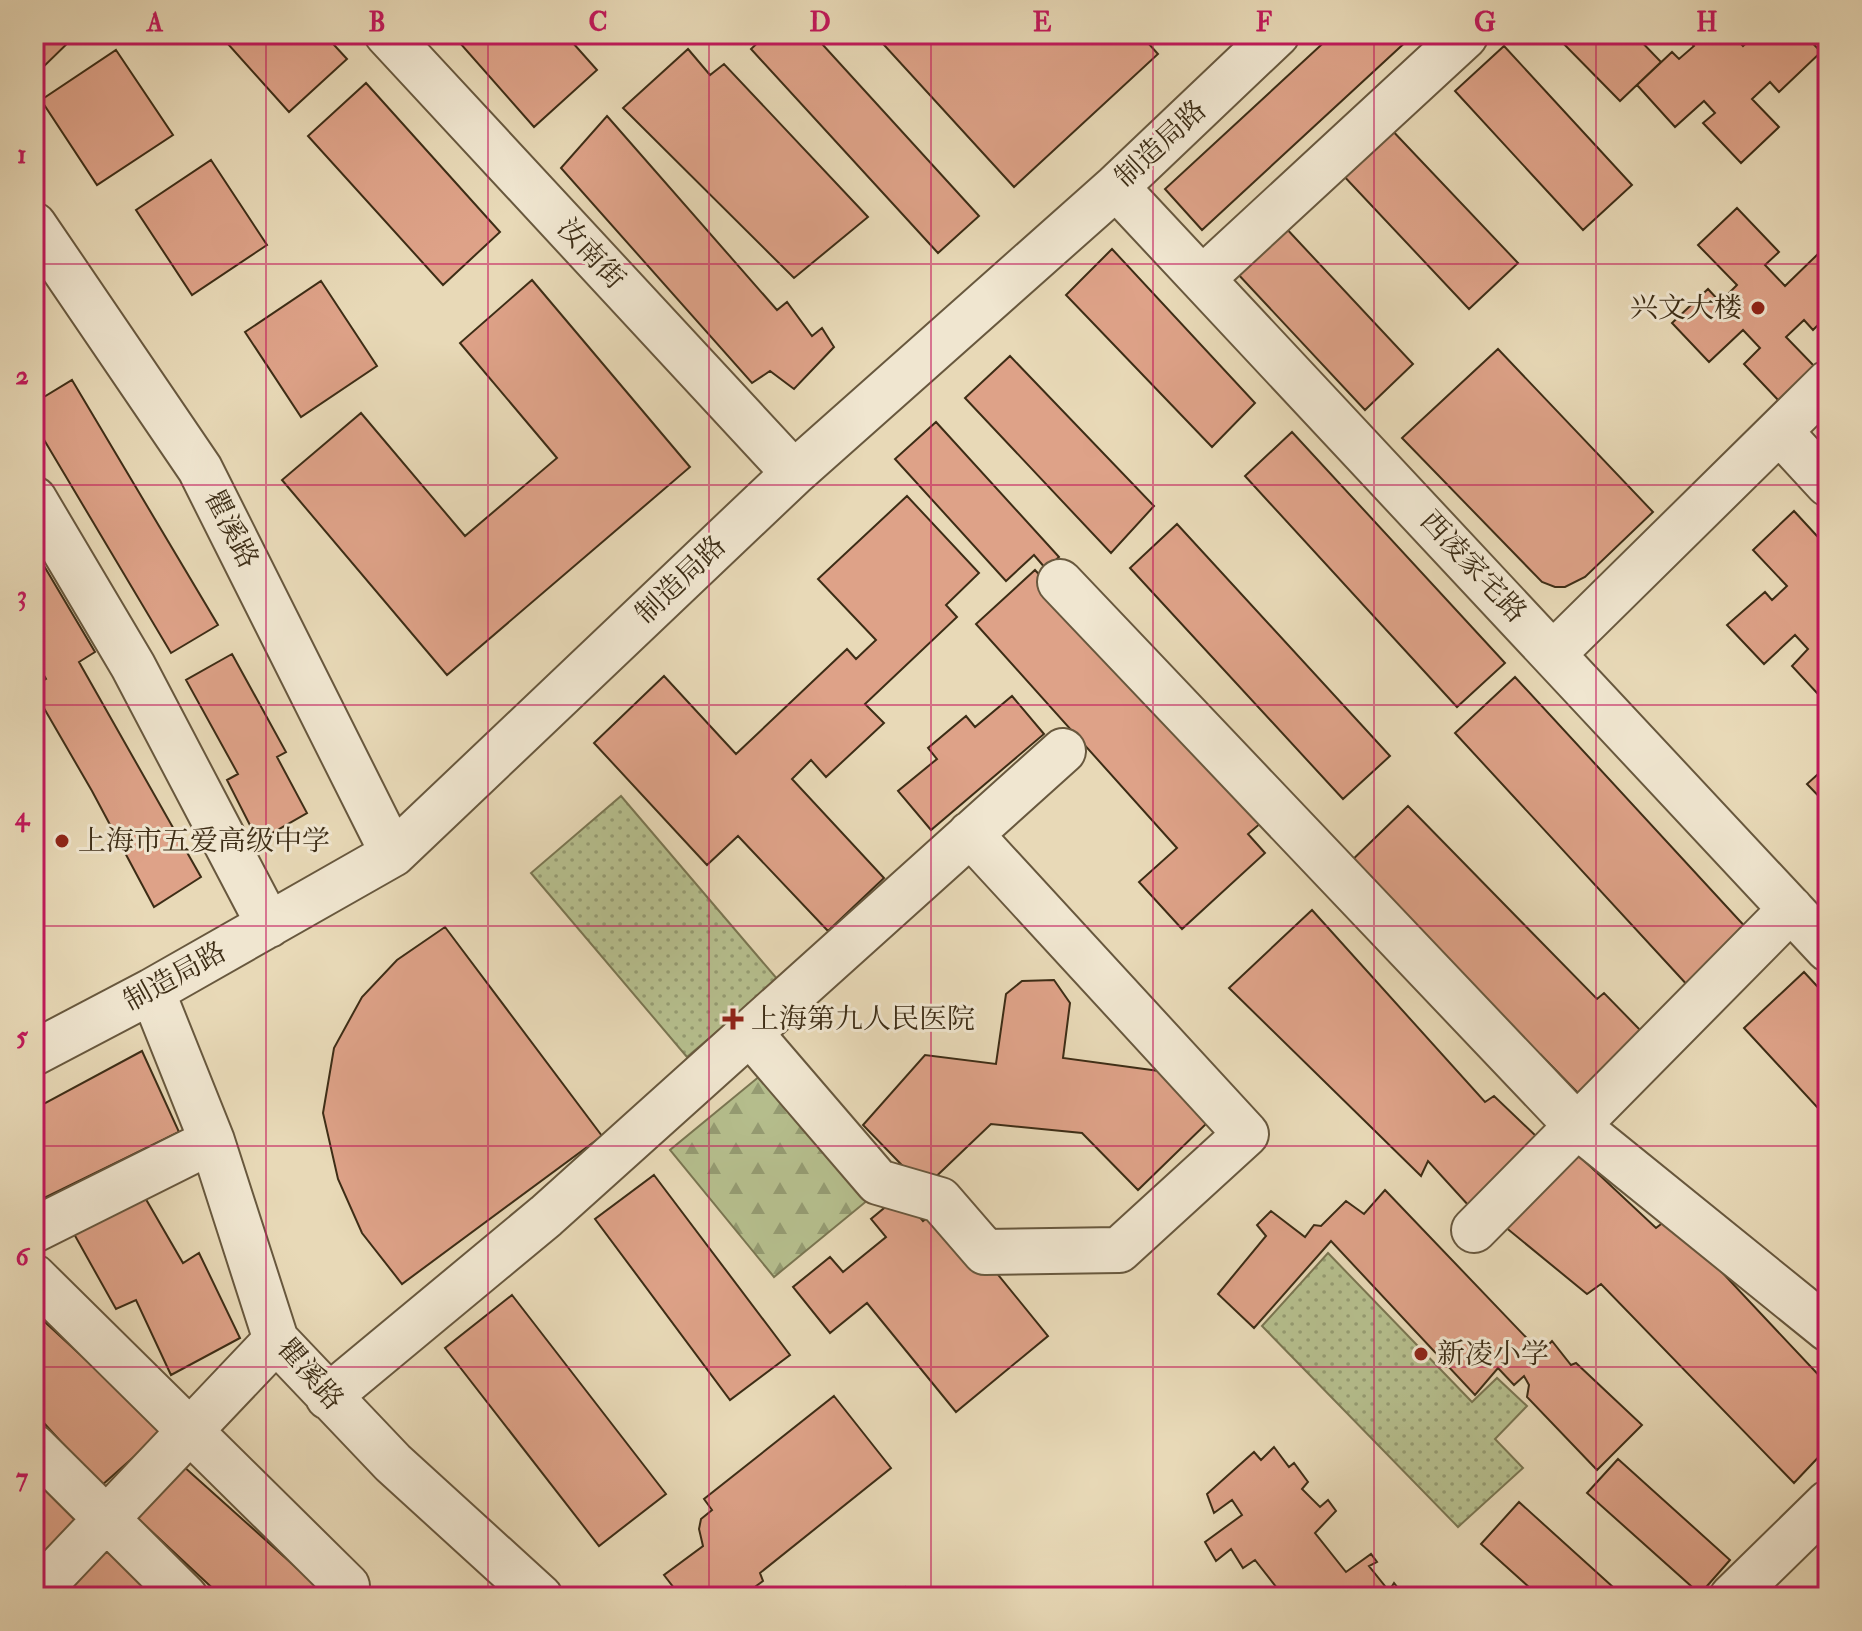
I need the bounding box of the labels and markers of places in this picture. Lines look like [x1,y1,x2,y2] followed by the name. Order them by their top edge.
[1630,291,1742,326] place label: 兴文大楼
[1749,299,1767,317] marker: 兴文大楼
[78,824,330,859] place label: 上海市五爱高级中学
[53,832,71,850] marker: 上海市五爱高级中学
[751,1002,975,1037] place label: 上海第九人民医院
[722,1008,744,1030] marker: 上海第九人民医院
[1437,1337,1549,1372] place label: 新凌小学
[1412,1345,1430,1363] marker: 新凌小学

